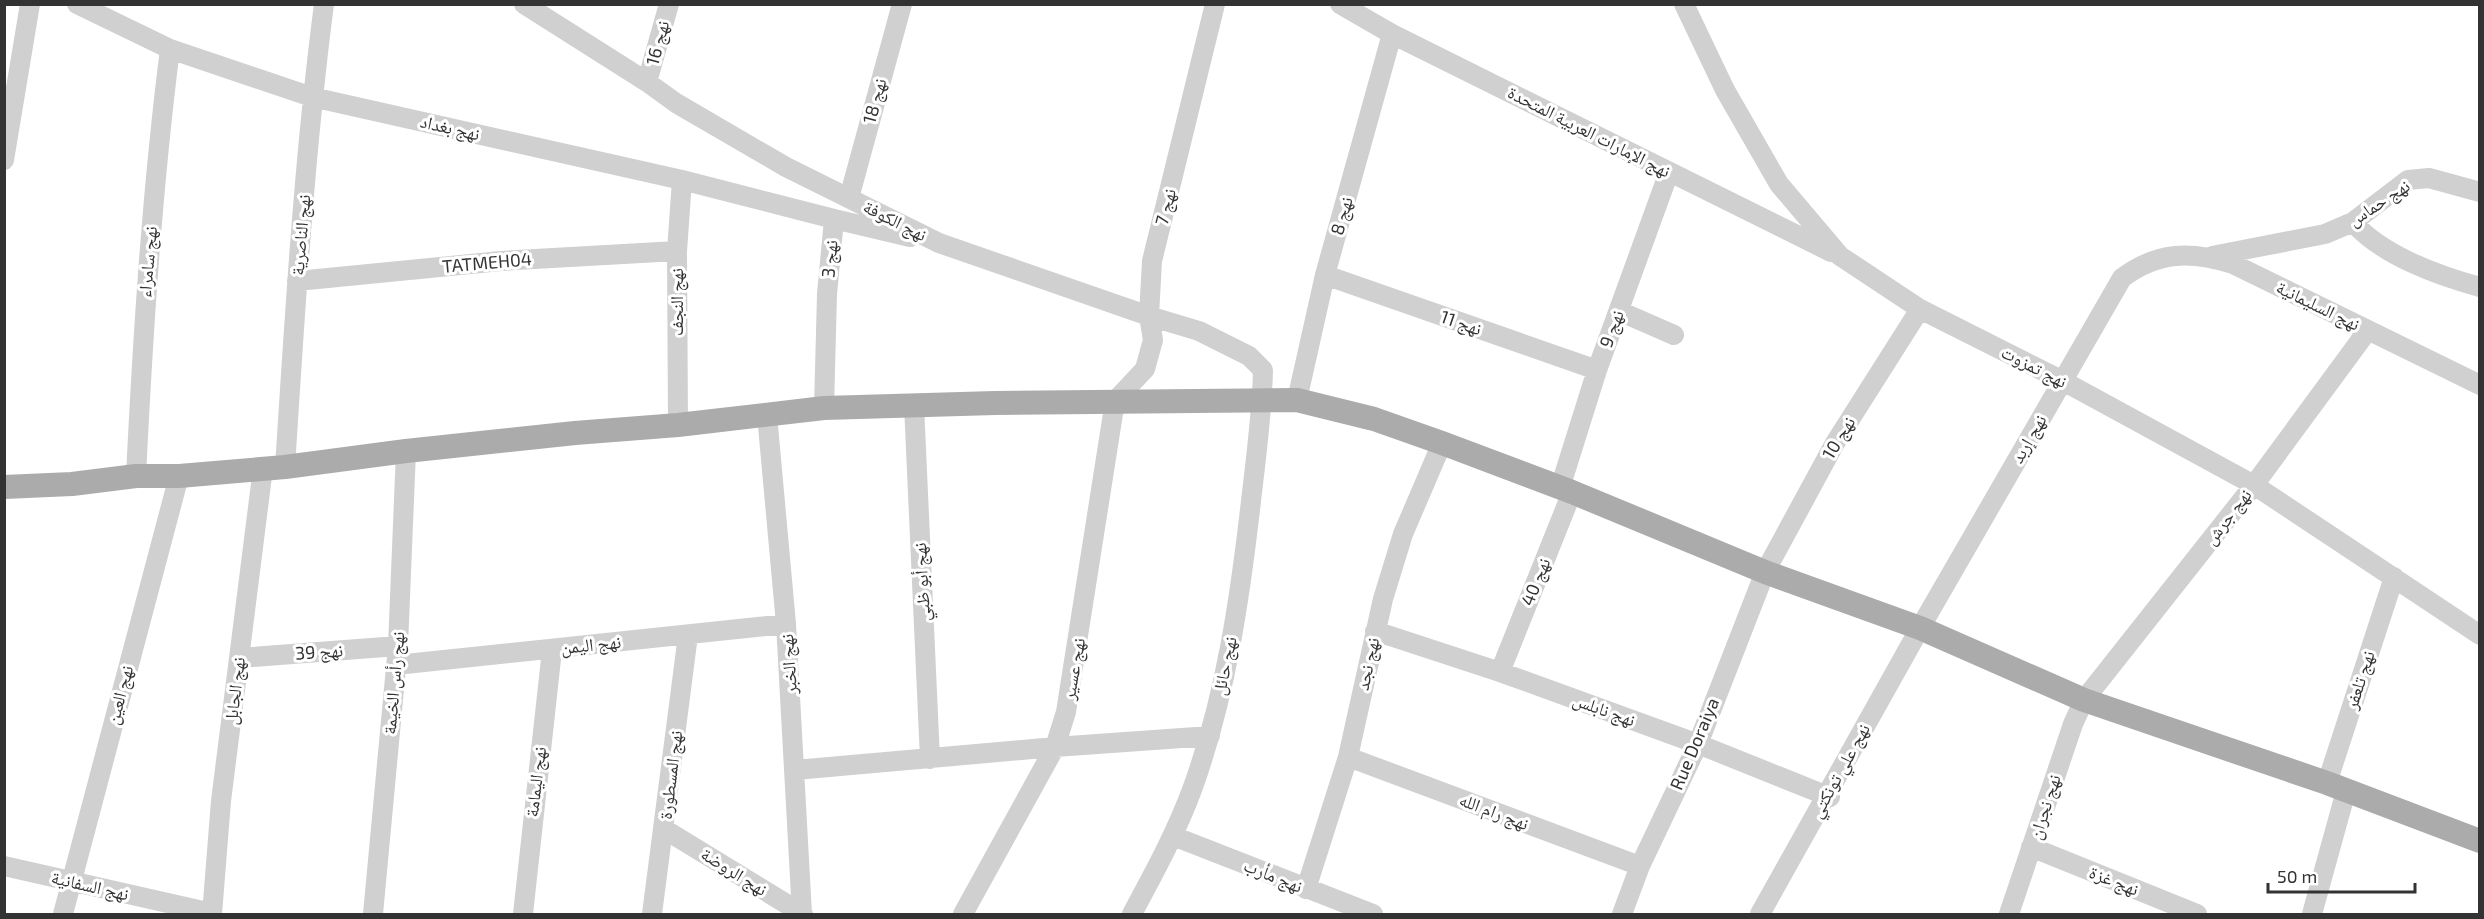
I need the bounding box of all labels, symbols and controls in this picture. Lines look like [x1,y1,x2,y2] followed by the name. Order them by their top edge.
[641,18,675,68] street label: نهج 16
[857,76,893,126] street label: نهج 18
[1504,81,1675,183] street label: نهج الإمارات العربية المتحدة
[418,110,482,147] street label: نهج بغداد
[2343,174,2415,232] street label: نهج حماس
[1150,186,1182,228] street label: نهج 7
[285,193,317,277] street label: نهج الناصرية
[1325,194,1359,238] street label: نهج 8
[859,195,931,247] street label: نهج الكوفة
[133,225,163,299] street label: نهج سامراء
[816,239,844,279] street label: نهج 3
[441,247,533,277] street label: TATMEH04
[665,268,689,336] street label: نهج النجف
[2272,275,2364,337] street label: نهج السليمانية
[1437,305,1485,341] street label: نهج 11
[1594,307,1630,351] street label: نهج 9
[1997,340,2071,394] street label: نهج تمزوت
[2005,410,2053,468] street label: نهج إربد
[1817,412,1861,464] street label: نهج 10
[2199,484,2257,550] street label: نهج جرش
[908,542,939,622] street label: نهج أبو ظبي
[1516,554,1556,610] street label: نهج 40
[378,630,410,736] street label: نهج رأس الخيمة
[560,630,622,660] street label: نهج اليمن
[775,633,803,696] street label: نهج الخبر
[1207,634,1243,698] street label: نهج حائل
[1351,635,1385,693] street label: نهج نجد
[1057,636,1091,703] street label: نهج عسير
[294,638,344,666] street label: نهج 39
[2339,648,2381,713] street label: نهج تلعفر
[219,656,251,726] street label: نهج الجابل
[101,663,139,727] street label: نهج العين
[1569,688,1639,732] street label: نهج نابلس
[1665,694,1723,793] street label: Rue Doraiya
[1804,720,1878,824] street label: نهج علي تونكتي
[654,729,688,821] street label: نهج المسطورة
[520,745,552,819] street label: نهج اليمامة
[2023,771,2067,843] street label: نهج نجران
[1456,788,1532,836] street label: نهج رام الله
[696,842,772,902] street label: نهج الروضة
[1240,853,1306,899] street label: نهج مأرب
[2268,856,2415,894] scale bar
[2086,860,2142,902] street label: نهج غزة
[49,865,131,907] street label: نهج السفانية
[2277,865,2317,887] text: 50 m

